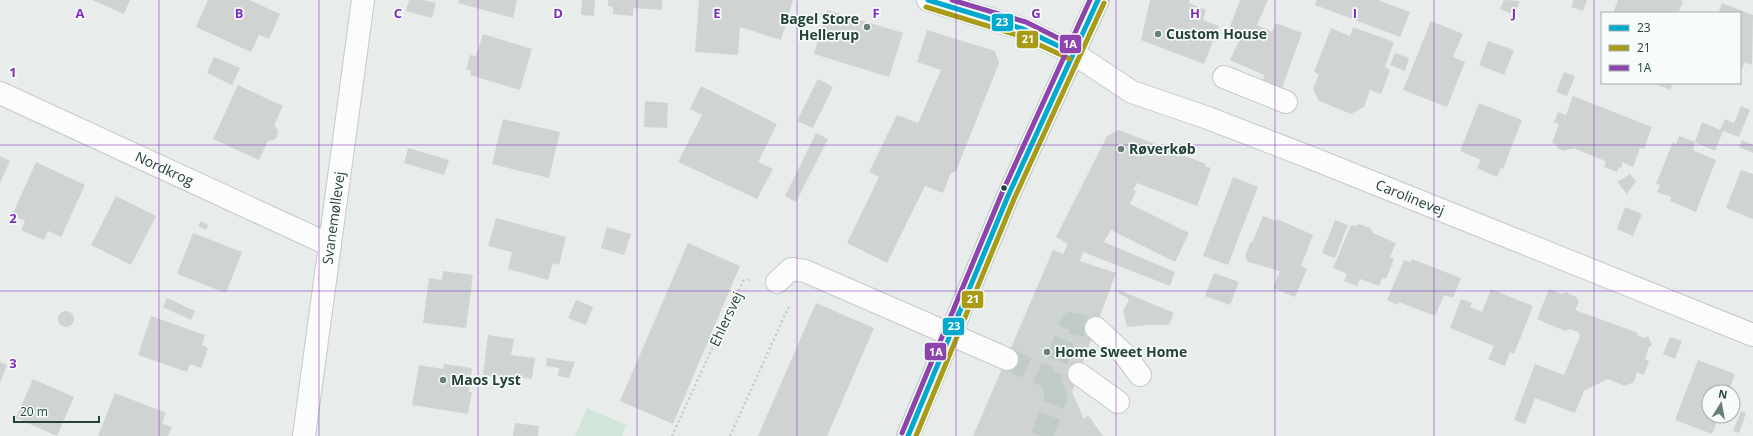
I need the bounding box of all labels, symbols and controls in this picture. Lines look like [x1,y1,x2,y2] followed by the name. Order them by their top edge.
[76,4,85,22] text: A
[235,4,244,22] text: B
[394,4,402,22] text: C
[553,4,563,22] text: D
[713,4,721,22] text: E
[872,4,880,22] text: F
[1031,4,1041,22] text: G
[1190,4,1200,22] text: H
[1353,4,1357,22] text: I
[1511,4,1516,22] text: J
[780,9,859,44] place label: Bagel Store Hellerup
[1601,12,1741,84] legend
[991,13,1014,32] line badge: 23
[996,14,1008,29] text: 23
[1637,19,1651,36] text: 23
[862,22,872,32] marker: Bagel Store Hellerup
[1166,24,1267,43] place label: Custom House
[1153,29,1163,39] marker: Custom House
[1016,30,1039,49] line badge: 21
[1022,31,1034,46] text: 21
[1059,34,1082,54] line badge: 1A
[1063,36,1077,51] text: 1A
[1637,39,1651,56] text: 21
[1637,59,1652,76] text: 1A
[9,63,17,81] text: 1
[1129,139,1196,158] place label: Røverkøb
[1116,144,1126,154] marker: Røverkøb
[132,147,197,190] street label: Nordkrog
[317,170,349,266] street label: Svanemøllevej
[1373,175,1448,219] street label: Carolinevej
[999,183,1009,193] unlabelled marker
[9,209,17,227] text: 2
[705,288,747,349] street label: Ehlersvej
[961,290,984,309] line badge: 21
[967,291,979,306] text: 21
[942,317,965,336] line badge: 23
[948,318,960,333] text: 23
[924,342,947,361] line badge: 1A
[1055,342,1187,361] place label: Home Sweet Home
[929,344,943,359] text: 1A
[1042,347,1052,357] marker: Home Sweet Home
[9,354,17,372] text: 3
[451,370,521,389] place label: Maos Lyst
[438,375,448,385] marker: Maos Lyst
[1701,384,1741,424] north arrow
[1717,385,1729,402] text: N
[14,398,99,424] scale bar
[20,403,48,420] text: 20 m

